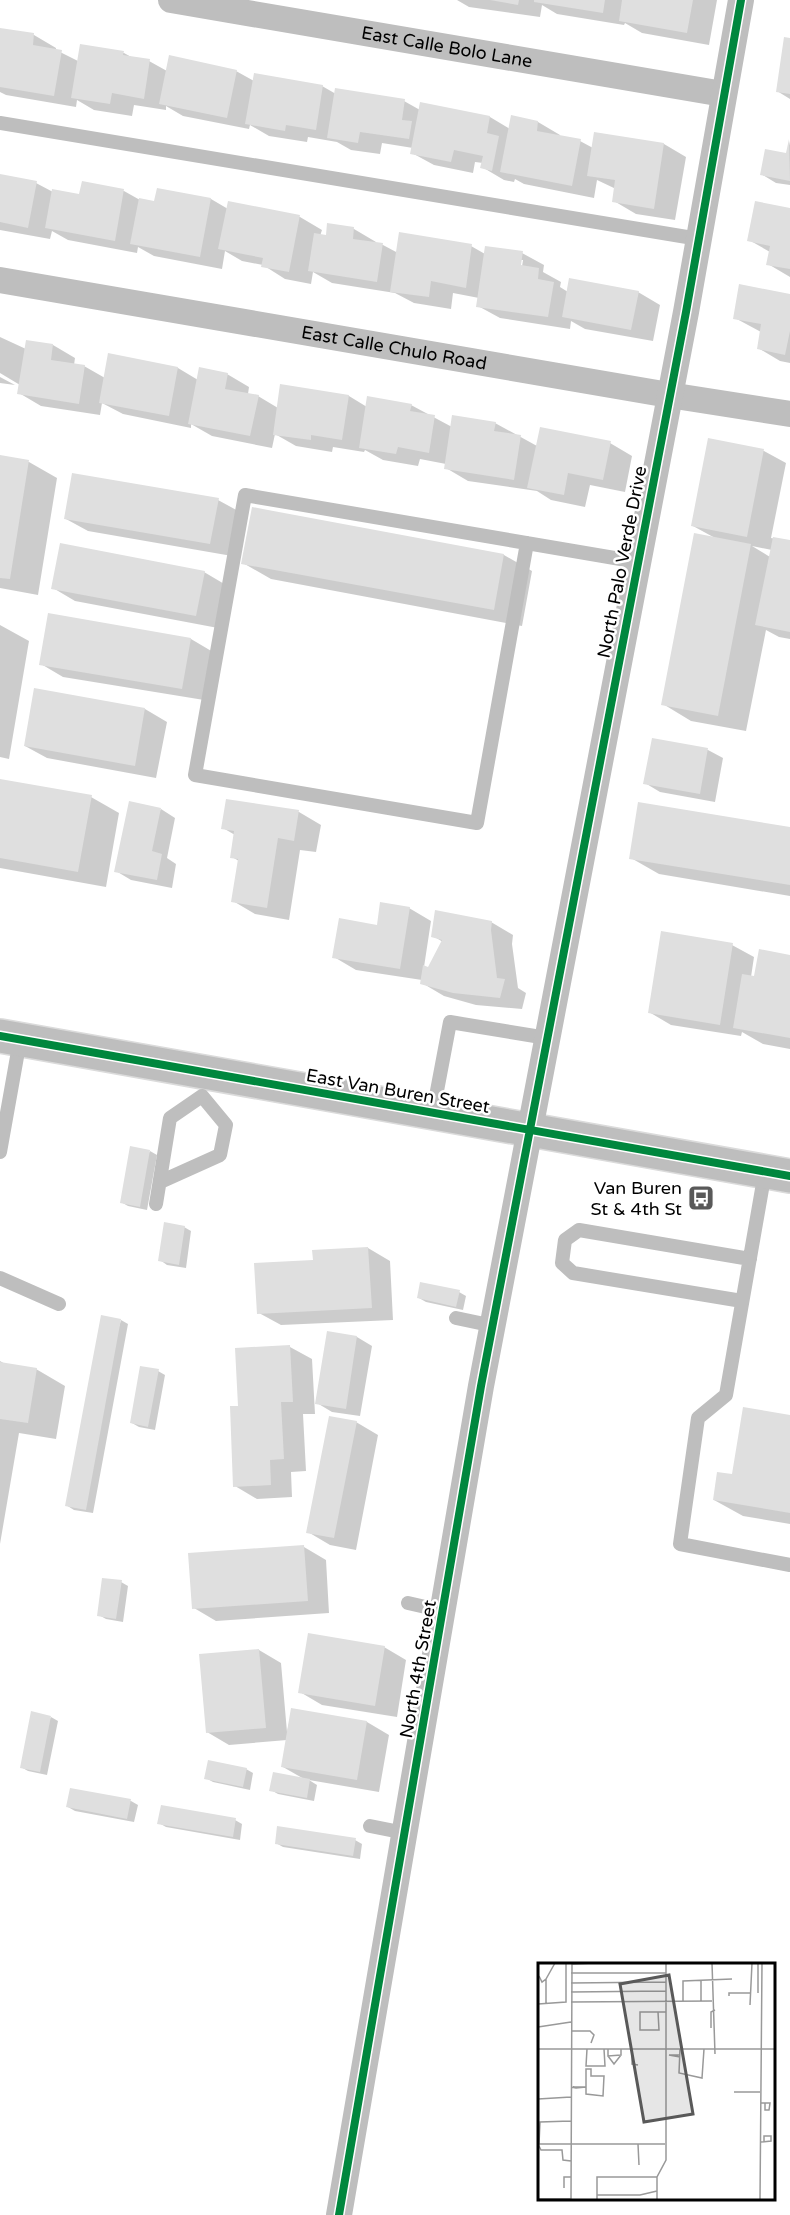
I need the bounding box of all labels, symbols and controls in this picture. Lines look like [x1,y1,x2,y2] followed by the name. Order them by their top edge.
[360,22,534,72] street label: East Calle Bolo Lane
[300,321,489,375] street label: East Calle Chulo Road
[593,464,651,660] street label: North Palo Verde Drive
[304,1064,492,1118] street label: East Van Buren Street
[591,1177,682,1220] place label: Van Buren St & 4th St
[686,1183,716,1213] bus stop icon: Van Buren St & 4th St
[395,1598,441,1740] street label: North 4th Street
[538,1963,775,2200] inset map

